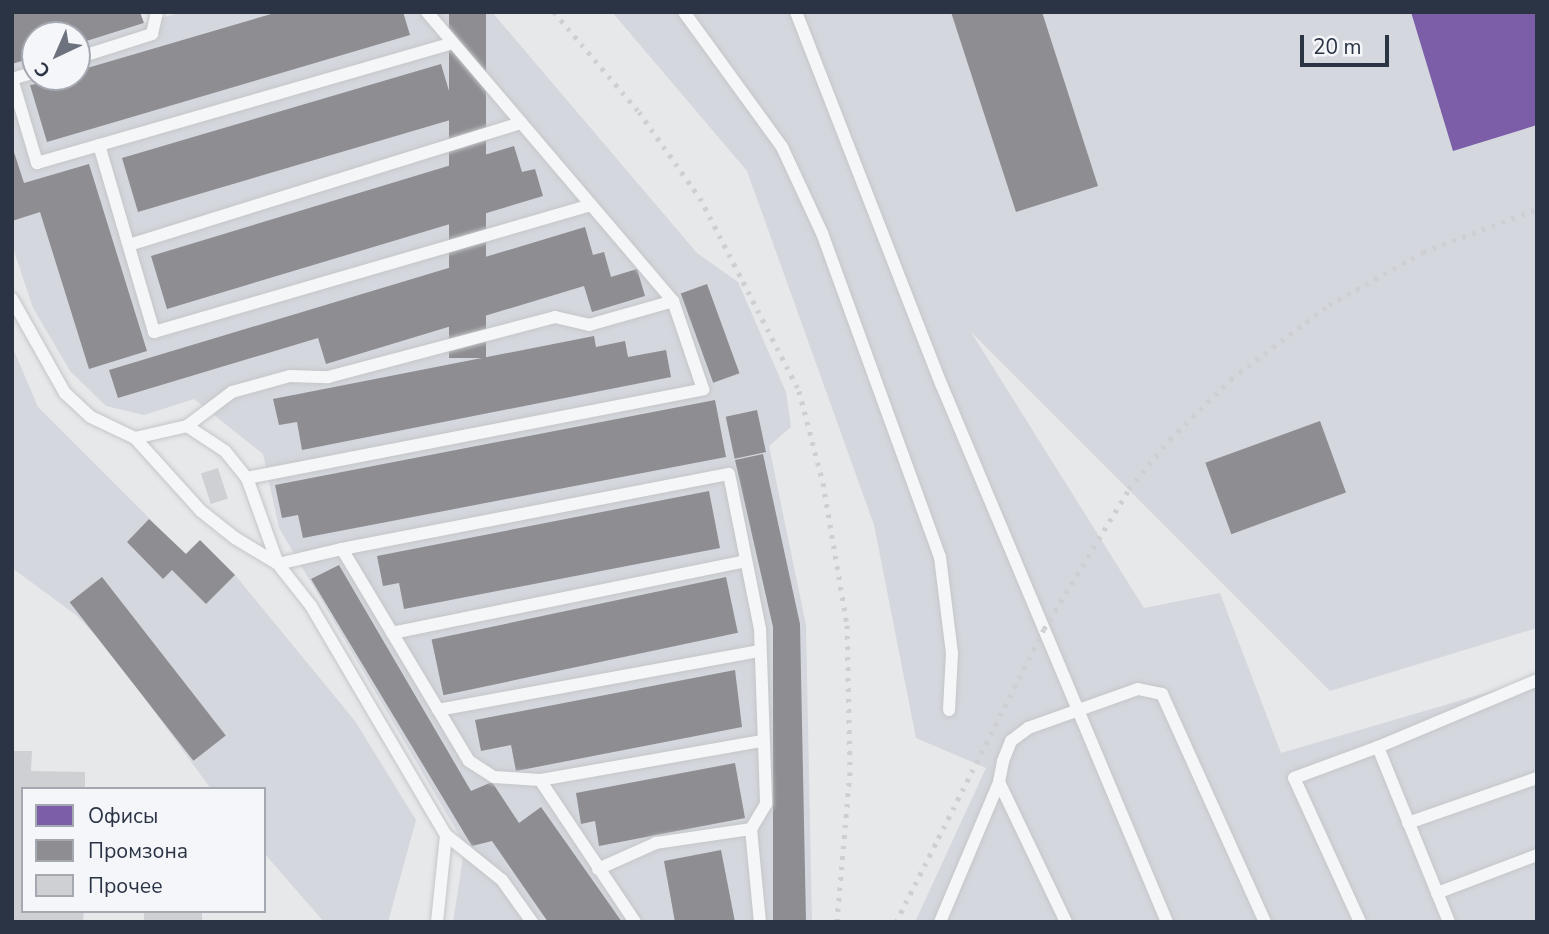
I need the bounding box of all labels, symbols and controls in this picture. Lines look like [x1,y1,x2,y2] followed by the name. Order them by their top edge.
[21,21,91,91] north arrow
[1304,21,1393,65] scale bar
[1313,33,1362,61] text: 20 m
[29,56,56,84] text: С
[21,787,266,913] legend
[88,802,158,830] text: Офисы
[88,837,188,865] text: Промзона
[88,872,163,900] text: Прочее

